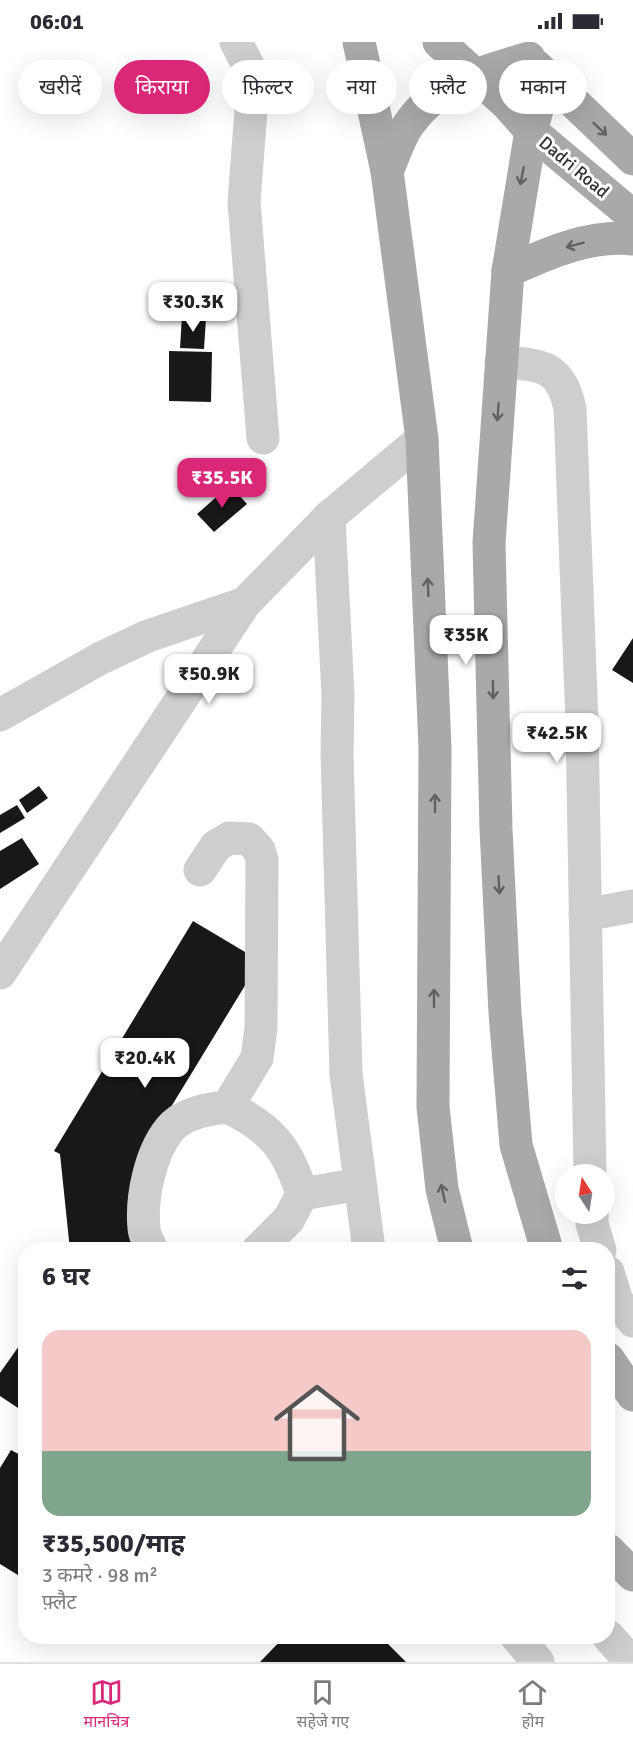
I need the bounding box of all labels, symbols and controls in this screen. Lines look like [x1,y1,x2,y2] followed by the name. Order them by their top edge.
[30,8,84,35] text: 06:01
[18,60,102,114] chip: खरीदें
[114,60,210,114] chip: किराया
[222,60,314,114] chip: फ़िल्टर
[326,60,397,114] chip: नया
[409,60,487,114] chip: फ़्लैट
[499,60,587,114] chip: मकान
[593,122,608,136] one-way arrow
[535,131,613,203] street label: Dadri Road
[516,166,527,186] one-way arrow
[566,240,585,251] one-way arrow
[144,282,242,333] pin: ₹30.3K
[162,289,224,314] text: ₹30.3K
[492,401,503,421] one-way arrow
[173,458,271,509] pin: ₹35.5K
[191,465,253,490] text: ₹35.5K
[422,578,434,598] one-way arrow
[430,615,502,666] pin: ₹35K
[444,622,488,647] text: ₹35K
[160,654,258,705] pin: ₹50.9K
[178,661,240,686] text: ₹50.9K
[487,680,498,700] one-way arrow
[508,713,606,764] pin: ₹42.5K
[526,720,588,745] text: ₹42.5K
[429,794,441,814] one-way arrow
[493,875,504,895] one-way arrow
[428,989,440,1009] one-way arrow
[96,1038,194,1089] pin: ₹20.4K
[114,1045,176,1070] text: ₹20.4K
[555,1164,615,1224] north arrow
[555,1164,615,1224] map controls
[437,1183,449,1202] one-way arrow
[42,1261,90,1293] text: 6 घर
[558,1262,591,1295] icon: filters
[263,1369,371,1477] icon: home
[42,1528,185,1560] text: ₹35,500/माह
[42,1563,158,1588] text: 3 कमरे · 98 m²
[42,1590,77,1615] text: फ़्लैट
[84,1676,129,1734] tab: मानचित्र
[297,1676,349,1734] tab: सहेजे गए
[516,1676,549,1734] tab: होम

